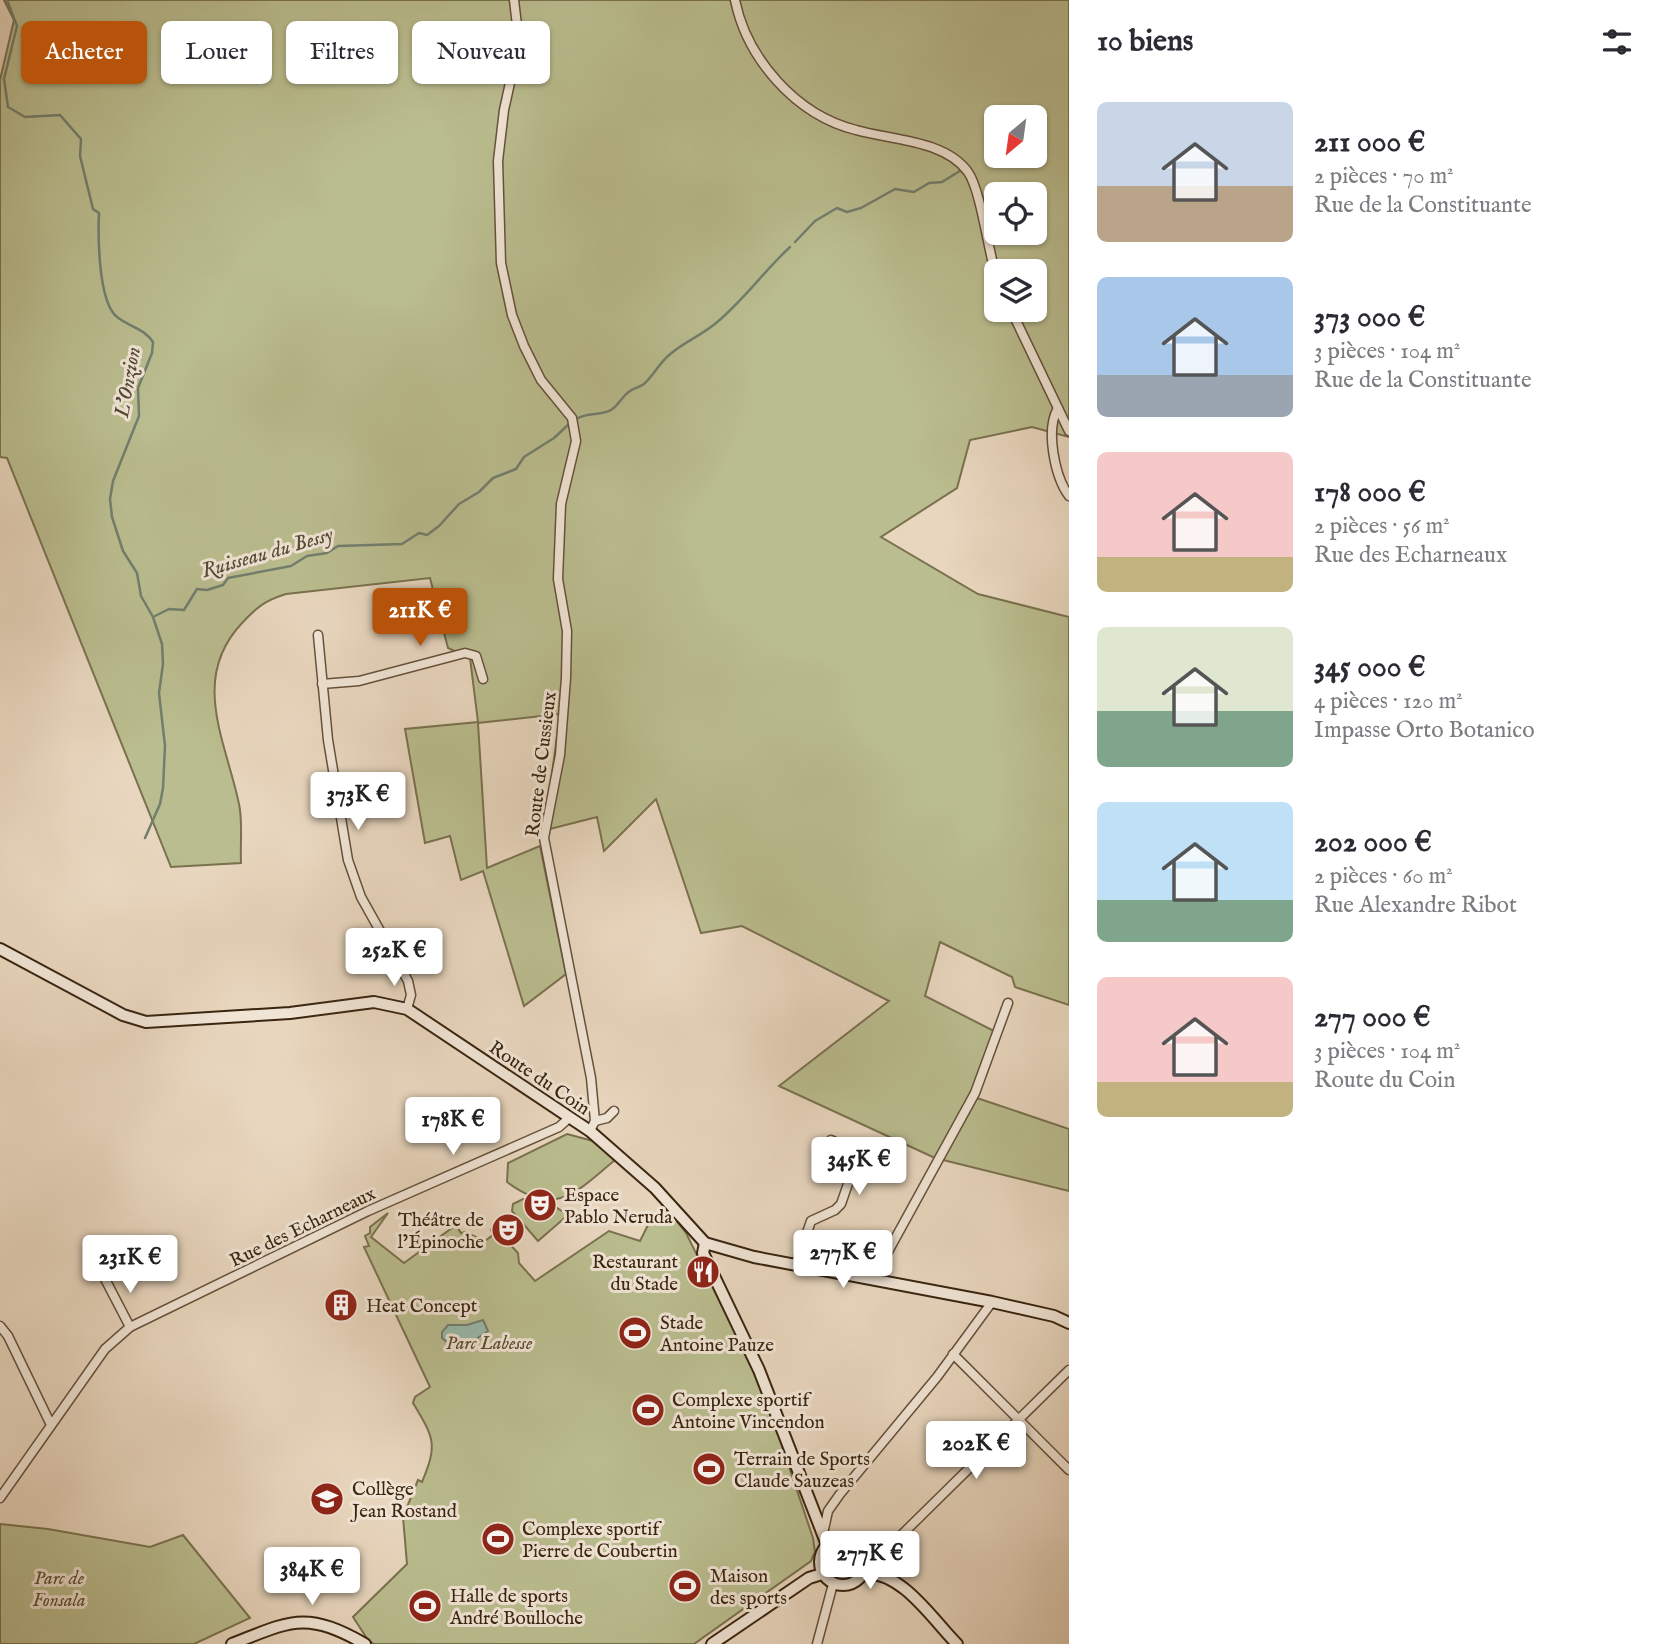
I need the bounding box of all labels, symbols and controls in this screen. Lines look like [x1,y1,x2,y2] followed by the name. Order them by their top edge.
[21,21,147,84] chip: Acheter
[161,21,272,84] chip: Louer
[286,21,398,84] chip: Filtres
[412,21,550,84] chip: Nouveau
[1097,23,1193,61] text: 10 biens
[1598,23,1636,61] icon: filters
[984,105,1046,168] north arrow
[984,105,1047,322] map controls
[1314,124,1425,162] text: 211 000 €
[1153,130,1237,214] icon: home
[1314,162,1454,191] text: 2 pièces · 70 m²
[984,182,1047,245] button: locate
[1314,191,1531,220] text: Rue de la Constituante
[984,259,1047,322] button: layers
[1314,299,1425,337] text: 373 000 €
[1153,305,1237,389] icon: home
[1314,337,1460,366] text: 3 pièces · 104 m²
[109,345,148,421] water label: L'Onzion
[1314,366,1531,395] text: Rue de la Constituante
[1314,474,1426,512] text: 178 000 €
[1153,480,1237,564] icon: home
[1314,512,1450,541] text: 2 pièces · 56 m²
[199,522,336,585] water label: Ruisseau du Bessy
[1314,541,1507,570] text: Rue des Echarneaux
[363,588,477,648] pin: 211K €
[388,596,452,625] text: 211K €
[1314,649,1426,687] text: 345 000 €
[1153,655,1237,739] icon: home
[1314,687,1463,716] text: 4 pièces · 120 m²
[521,690,563,838] street label: Route de Cussieux
[1314,716,1535,745] text: Impasse Orto Botanico
[301,772,415,832] pin: 373K €
[326,780,390,809] text: 373K €
[1314,824,1432,862] text: 202 000 €
[1153,830,1237,914] icon: home
[1314,862,1453,891] text: 2 pièces · 60 m²
[1314,891,1517,920] text: Rue Alexandre Ribot
[337,928,451,988] pin: 252K €
[362,936,426,965] text: 252K €
[1314,999,1431,1037] text: 277 000 €
[1153,1005,1237,1089] icon: home
[484,1036,594,1121] street label: Route du Coin
[1314,1037,1460,1066] text: 3 pièces · 104 m²
[1314,1066,1455,1095] text: Route du Coin
[396,1098,510,1157] pin: 178K €
[421,1105,485,1134] text: 178K €
[802,1138,916,1197] pin: 345K €
[827,1145,891,1174] text: 345K €
[226,1182,380,1274] street label: Rue des Echarneaux
[564,1184,673,1230] place label: Espace Pablo Neruda
[521,1186,559,1224] theatre icon: Espace Pablo Neruda
[398,1209,484,1255] place label: Théâtre de l’Épinoche
[489,1211,527,1249] theatre icon: Théâtre de l’Épinoche
[786,1230,900,1290] pin: 277K €
[73,1236,187,1295] pin: 231K €
[809,1238,877,1267] text: 277K €
[98,1243,162,1272] text: 231K €
[592,1251,678,1297] place label: Restaurant du Stade
[684,1253,722,1291] restaurant icon: Restaurant du Stade
[322,1286,360,1324] building icon: Heat Concept
[366,1295,478,1319] place label: Heat Concept
[659,1312,774,1358] place label: Stade Antoine Pauze
[616,1314,654,1352] sports icon: Stade Antoine Pauze
[446,1332,533,1356] park label: Parc Labesse
[671,1389,825,1435] place label: Complexe sportif Antoine Vincendon
[629,1391,667,1429] sports icon: Complexe sportif Antoine Vincendon
[919,1422,1033,1481] pin: 202K €
[942,1429,1010,1458] text: 202K €
[734,1448,870,1494] place label: Terrain de Sports Claude Sauzeas
[690,1450,728,1488] sports icon: Terrain de Sports Claude Sauzeas
[350,1478,458,1524] place label: Collège Jean Rostand
[308,1480,346,1518] school or university icon: Collège Jean Rostand
[522,1518,678,1564] place label: Complexe sportif Pierre de Coubertin
[479,1520,517,1558] sports icon: Complexe sportif Pierre de Coubertin
[813,1532,927,1591] pin: 277K €
[836,1539,904,1568] text: 277K €
[255,1548,369,1607] pin: 384K €
[280,1555,344,1584] text: 384K €
[710,1565,787,1611] place label: Maison des sports
[33,1567,85,1613] park label: Parc de Fonsala
[666,1567,704,1605] sports icon: Maison des sports
[449,1585,583,1631] place label: Halle de sports André Boulloche
[406,1587,444,1625] sports icon: Halle de sports André Boulloche

